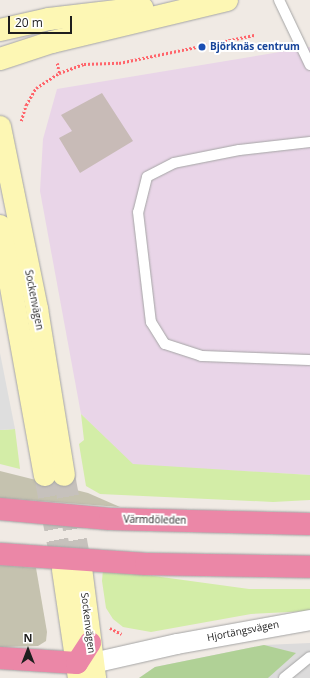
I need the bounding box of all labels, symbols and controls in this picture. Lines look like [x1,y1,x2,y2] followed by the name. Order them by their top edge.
[10,8,74,34] scale bar
[15,14,43,31] text: 20 m
[210,41,300,53] place label: Björknäs centrum
[197,42,207,52] marker: Björknäs centrum
[22,269,46,331] street label: Sockenvägen
[123,513,187,527] street label: Värmdöleden
[78,592,98,654] street label: Sockenvägen
[206,618,280,644] street label: Hjortängsvägen
[8,630,48,670] north arrow
[24,630,32,645] text: N

